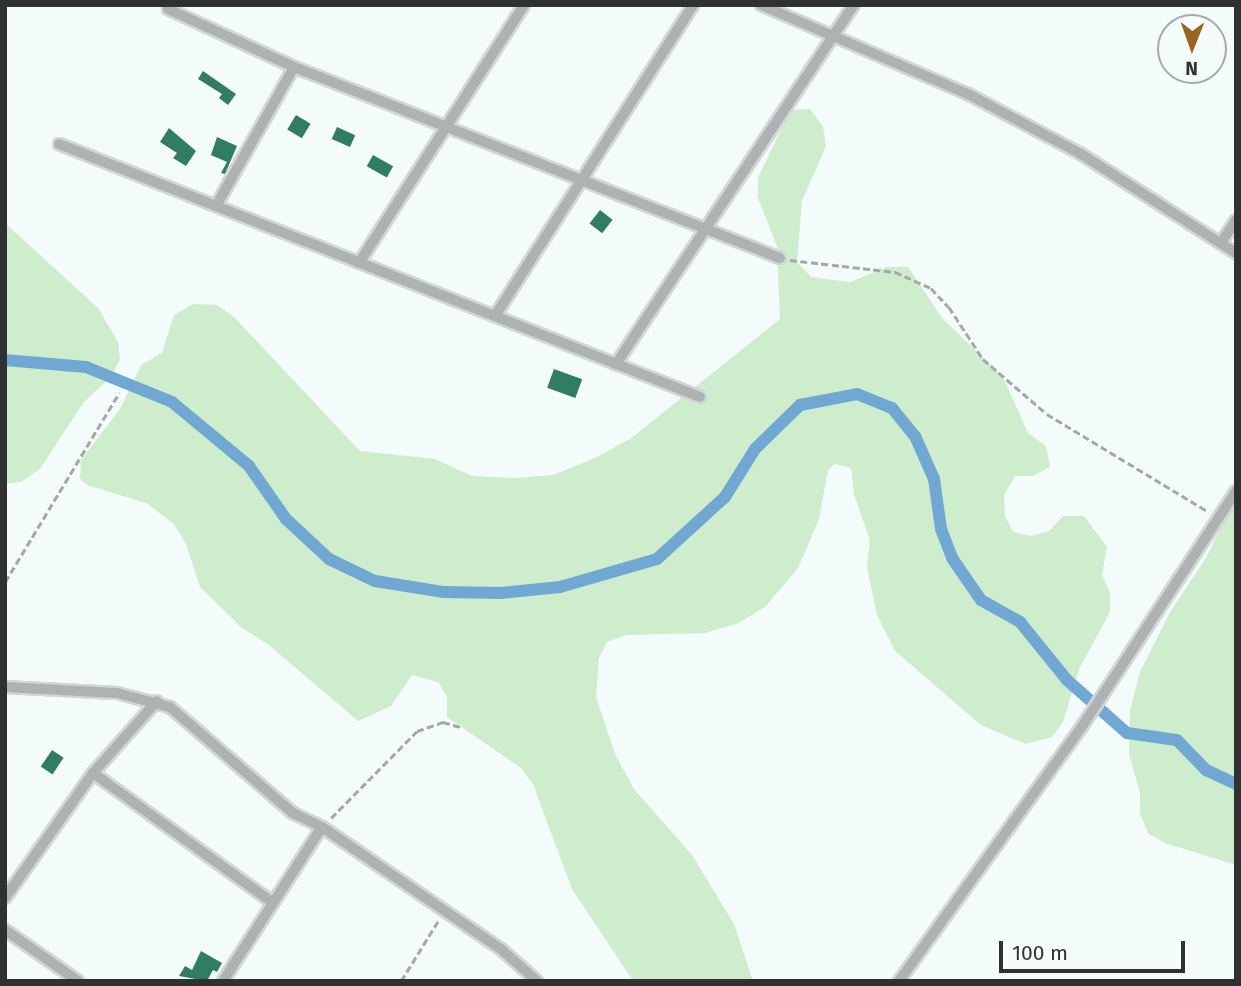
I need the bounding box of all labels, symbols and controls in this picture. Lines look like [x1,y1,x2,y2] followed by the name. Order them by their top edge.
[1157,14,1227,84] north arrow
[1185,57,1198,80] text: N
[1003,926,1188,970] scale bar
[1012,940,1068,966] text: 100 m

